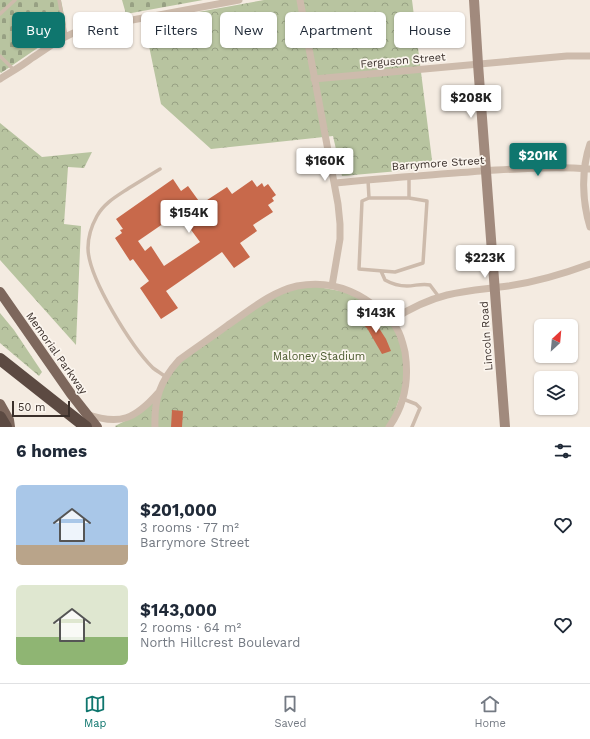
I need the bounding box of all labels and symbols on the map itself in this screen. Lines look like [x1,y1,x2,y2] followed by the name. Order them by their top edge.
[360,50,447,71] street label: Ferguson Street
[443,85,499,119] pin: $208K
[510,143,566,177] pin: $201K
[297,148,353,182] pin: $160K
[391,154,485,173] street label: Barrymore Street
[161,200,217,234] pin: $154K
[457,245,513,279] pin: $223K
[348,300,404,334] pin: $143K
[478,301,495,371] street label: Lincoln Road
[23,310,90,397] street label: Memorial Parkway
[534,319,578,363] north arrow
[273,350,365,363] park label: Maloney Stadium
[12,399,70,418] scale bar

